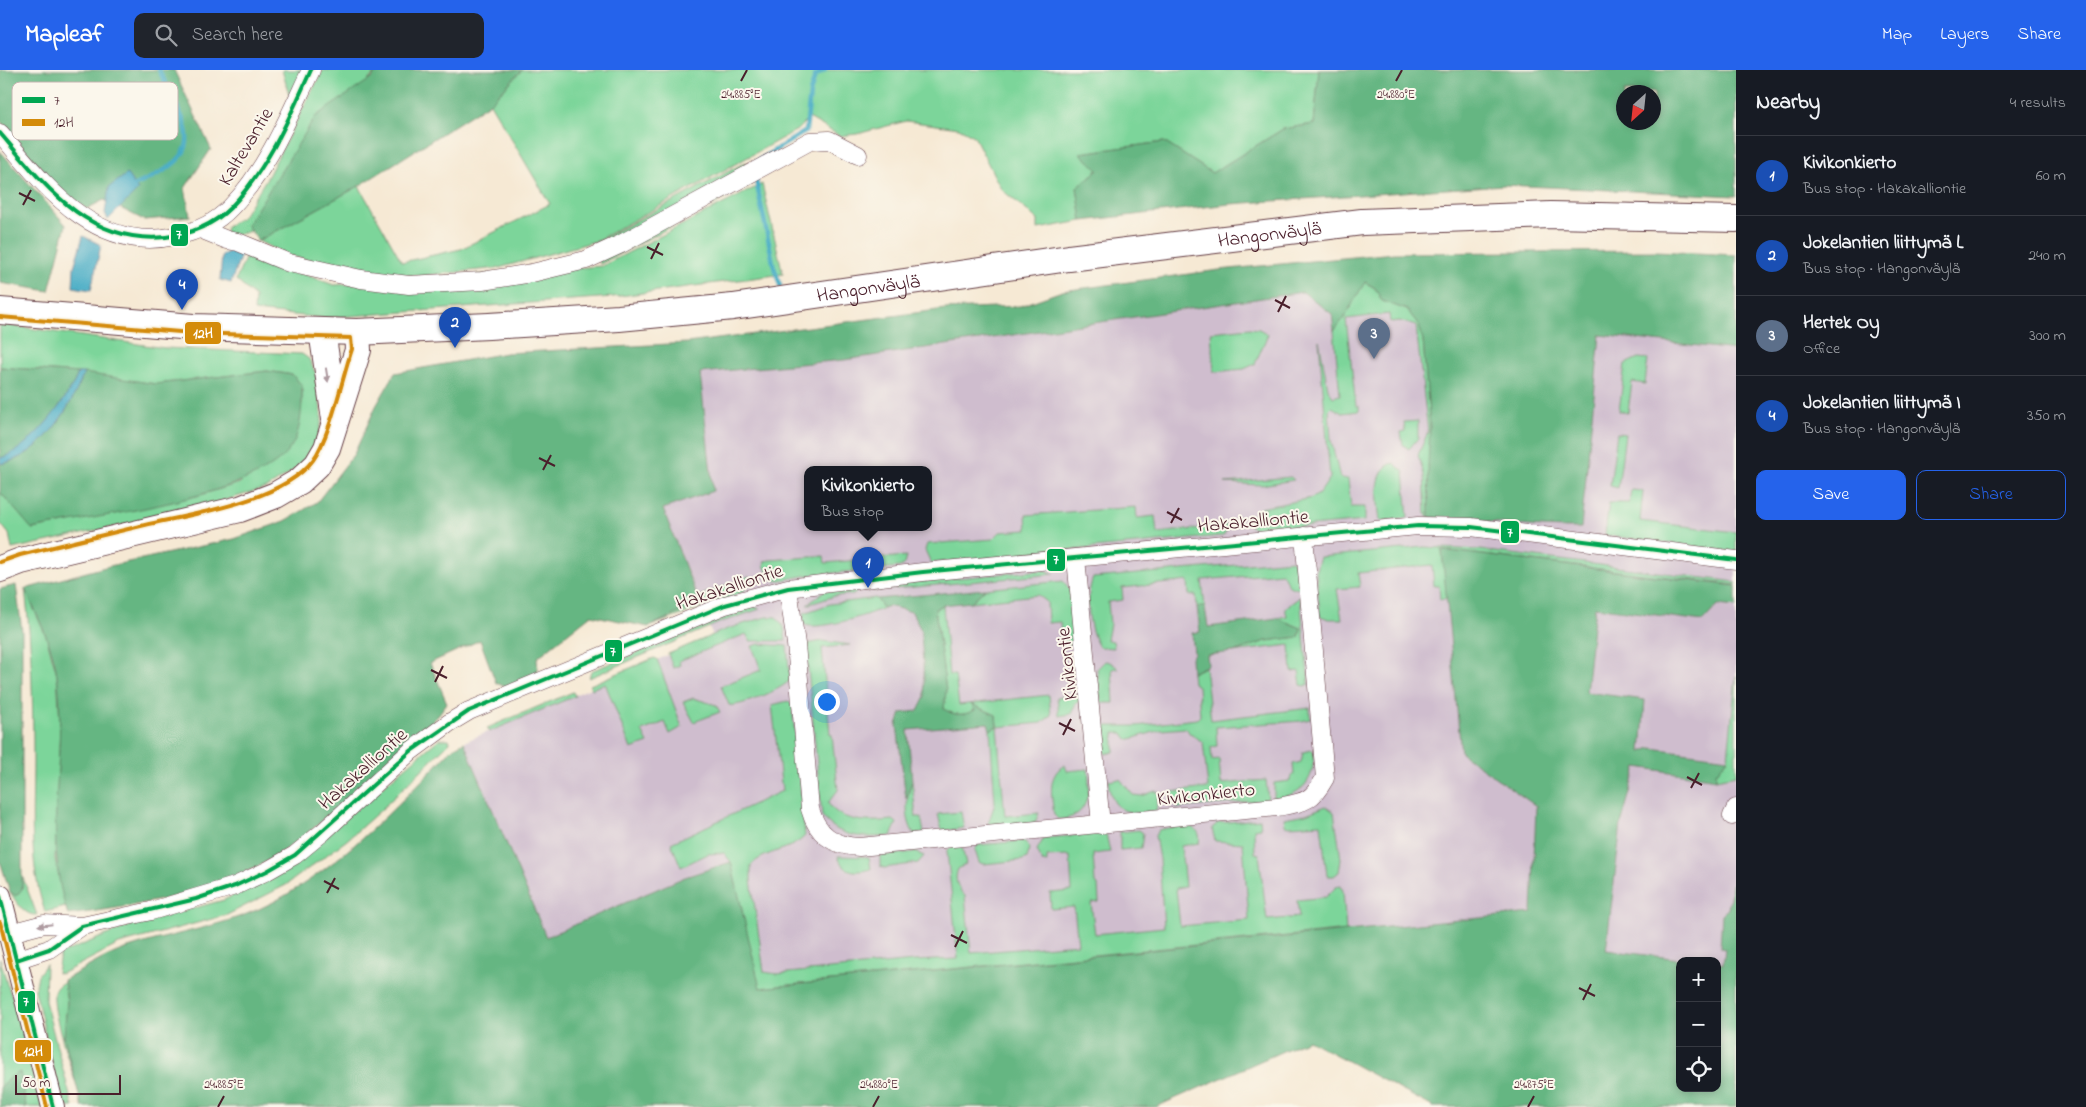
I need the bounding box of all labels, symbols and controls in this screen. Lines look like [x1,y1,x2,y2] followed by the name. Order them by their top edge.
[134,13,484,58] search box
[25,18,104,53] text: Mapleaf
[152,21,180,49] icon: search
[192,22,283,49] text: Search here
[1882,22,1912,48] text: Map
[1940,22,1990,48] text: Layers
[2018,22,2061,48] text: Share
[12,82,178,140] legend
[1616,85,1661,130] north arrow
[721,86,761,104] text: 24.885°E
[1377,86,1415,104] text: 24.880°E
[1756,88,1820,118] text: Nearby
[54,91,60,112] text: 7
[2010,91,2066,115] text: 4 results
[212,102,282,192] street label: Kaltevantie
[54,113,74,134] text: 12H
[1803,150,1896,177] text: Kivikonkierto
[1769,164,1775,188] text: 1
[2036,164,2066,188] text: 60 m
[1803,177,1966,201] text: Bus stop · Hakakalliontie
[1216,215,1323,257] street label: Hangonväylä
[170,223,189,247] line badge: 7
[176,225,182,246] text: 7
[1803,230,1963,257] text: Jokelantien liittymä L
[1768,244,1776,268] text: 2
[2028,244,2066,268] text: 240 m
[1803,257,1960,281] text: Bus stop · Hangonväylä
[815,268,922,312] street label: Hangonväylä
[166,269,198,310] pin: 4
[439,307,471,348] pin: 2
[1803,310,1879,337] text: Hertek Oy
[1358,318,1390,359] pin: 3
[184,321,222,345] line badge: 12H
[193,324,213,345] text: 12H
[1769,324,1775,348] text: 3
[2029,324,2066,348] text: 300 m
[1803,337,1840,361] text: Office
[324,368,332,384] one-way arrow
[1803,390,1961,417] text: Jokelantien liittymä I
[1769,404,1775,428] text: 4
[2027,404,2066,428] text: 350 m
[1803,417,1960,441] text: Bus stop · Hangonväylä
[804,466,932,531] popup
[1756,470,1906,520] button: Save
[1916,470,2066,520] button: Share
[821,473,915,500] text: Kivikonkierto
[821,500,884,524] text: Bus stop
[1196,503,1310,542] street label: Hakakalliontie
[1500,520,1520,544] line badge: 7
[1507,523,1513,544] text: 7
[852,547,884,588] pin: 1
[1046,548,1066,572] line badge: 7
[1053,550,1059,571] text: 7
[672,557,787,619] street label: Hakakalliontie
[1050,626,1087,702] street label: Kivikontie
[604,639,623,663] line badge: 7
[610,642,616,663] text: 7
[814,689,840,715] your location
[313,722,415,818] street label: Hakakalliontie
[1156,776,1257,815] street label: Kivikonkierto
[37,922,53,930] one-way arrow
[1676,957,1721,1092] map controls
[1676,957,1721,1002] button: +
[17,990,36,1014] line badge: 7
[23,992,29,1013] text: 7
[1676,1002,1721,1047] button: −
[14,1039,52,1063] line badge: 12H
[23,1042,43,1063] text: 12H
[1676,1047,1721,1092] button: locate
[15,1072,121,1095] scale bar
[22,1073,50,1094] text: 50 m
[204,1076,244,1094] text: 24.885°E
[860,1076,898,1094] text: 24.880°E
[1514,1076,1554,1094] text: 24.875°E

